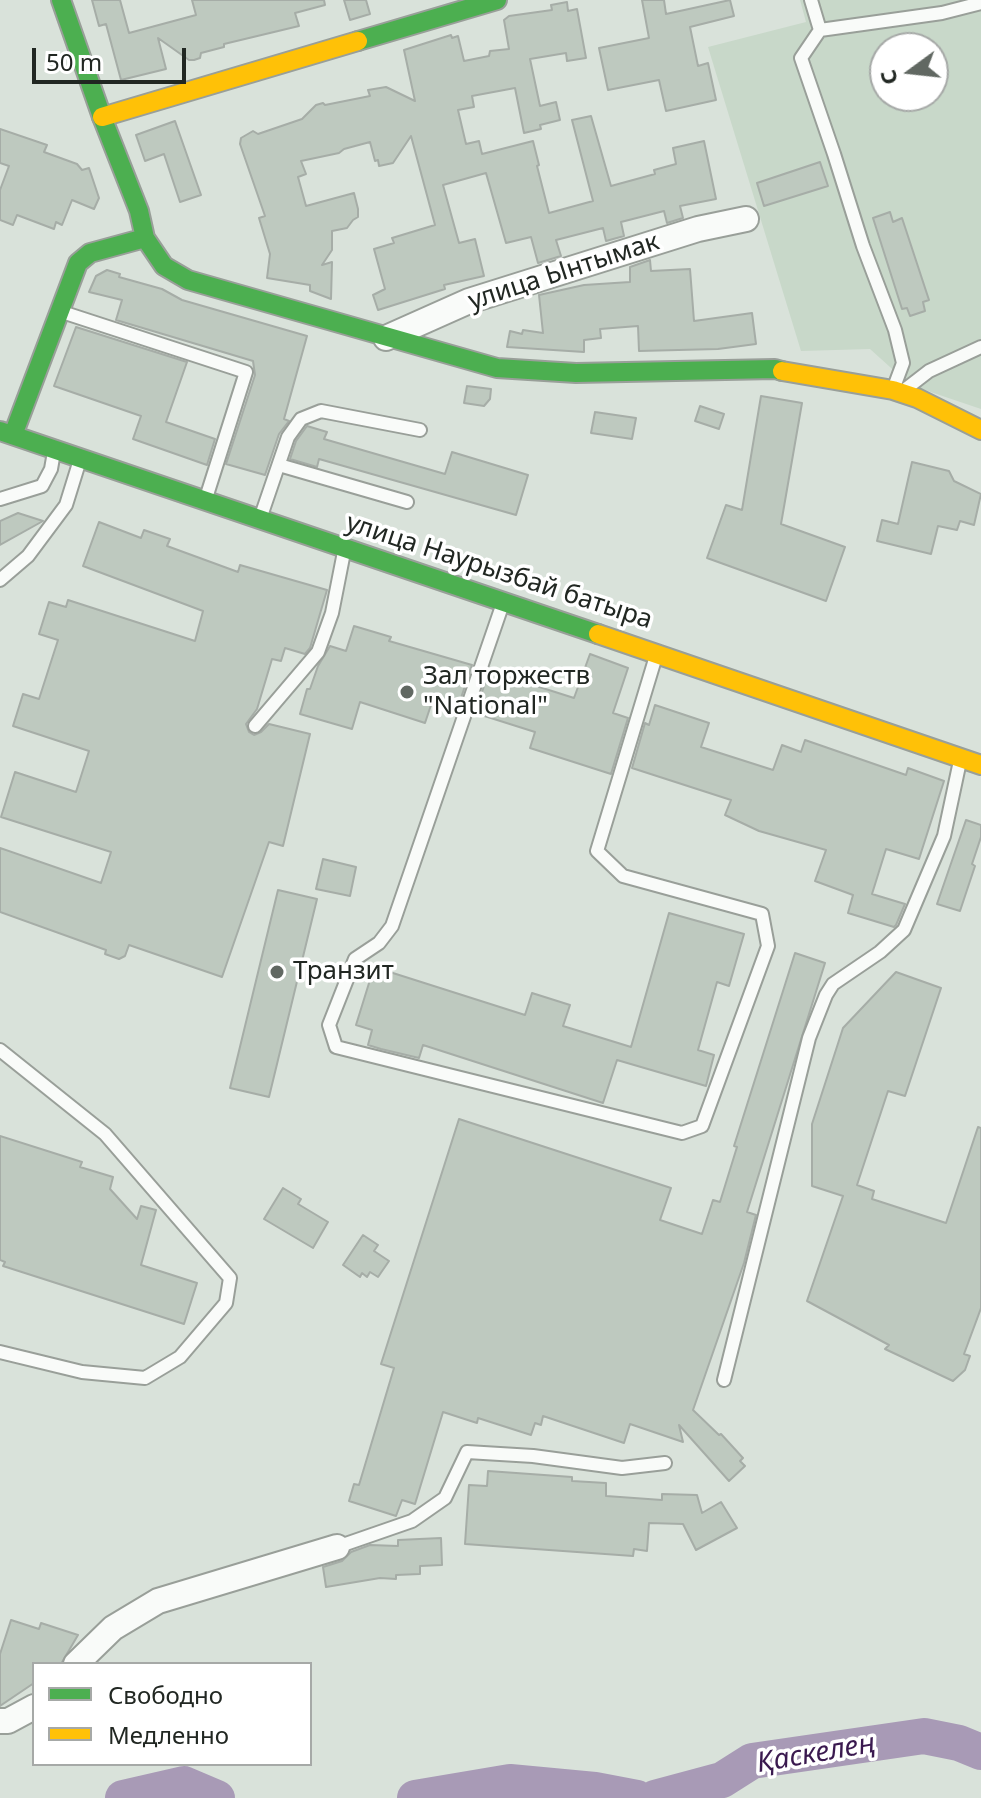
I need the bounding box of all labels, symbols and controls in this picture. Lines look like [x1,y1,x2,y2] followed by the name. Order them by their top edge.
[36,32,190,82] scale bar
[869,32,949,112] north arrow
[46,45,102,78] text: 50 m
[871,67,904,88] text: С
[465,226,663,318] street label: улица Ынтымак
[342,508,656,636] street label: улица Наурызбай батыра
[423,661,590,722] place label: Зал торжеств "National"
[398,683,416,701] marker: Зал торжеств "National"
[293,956,394,988] place label: Транзит
[268,963,286,981] marker: Транзит
[32,1662,312,1766] legend
[108,1678,223,1711] text: Свободно
[108,1718,229,1751] text: Медленно
[754,1727,878,1781] water label: Қаскелең

